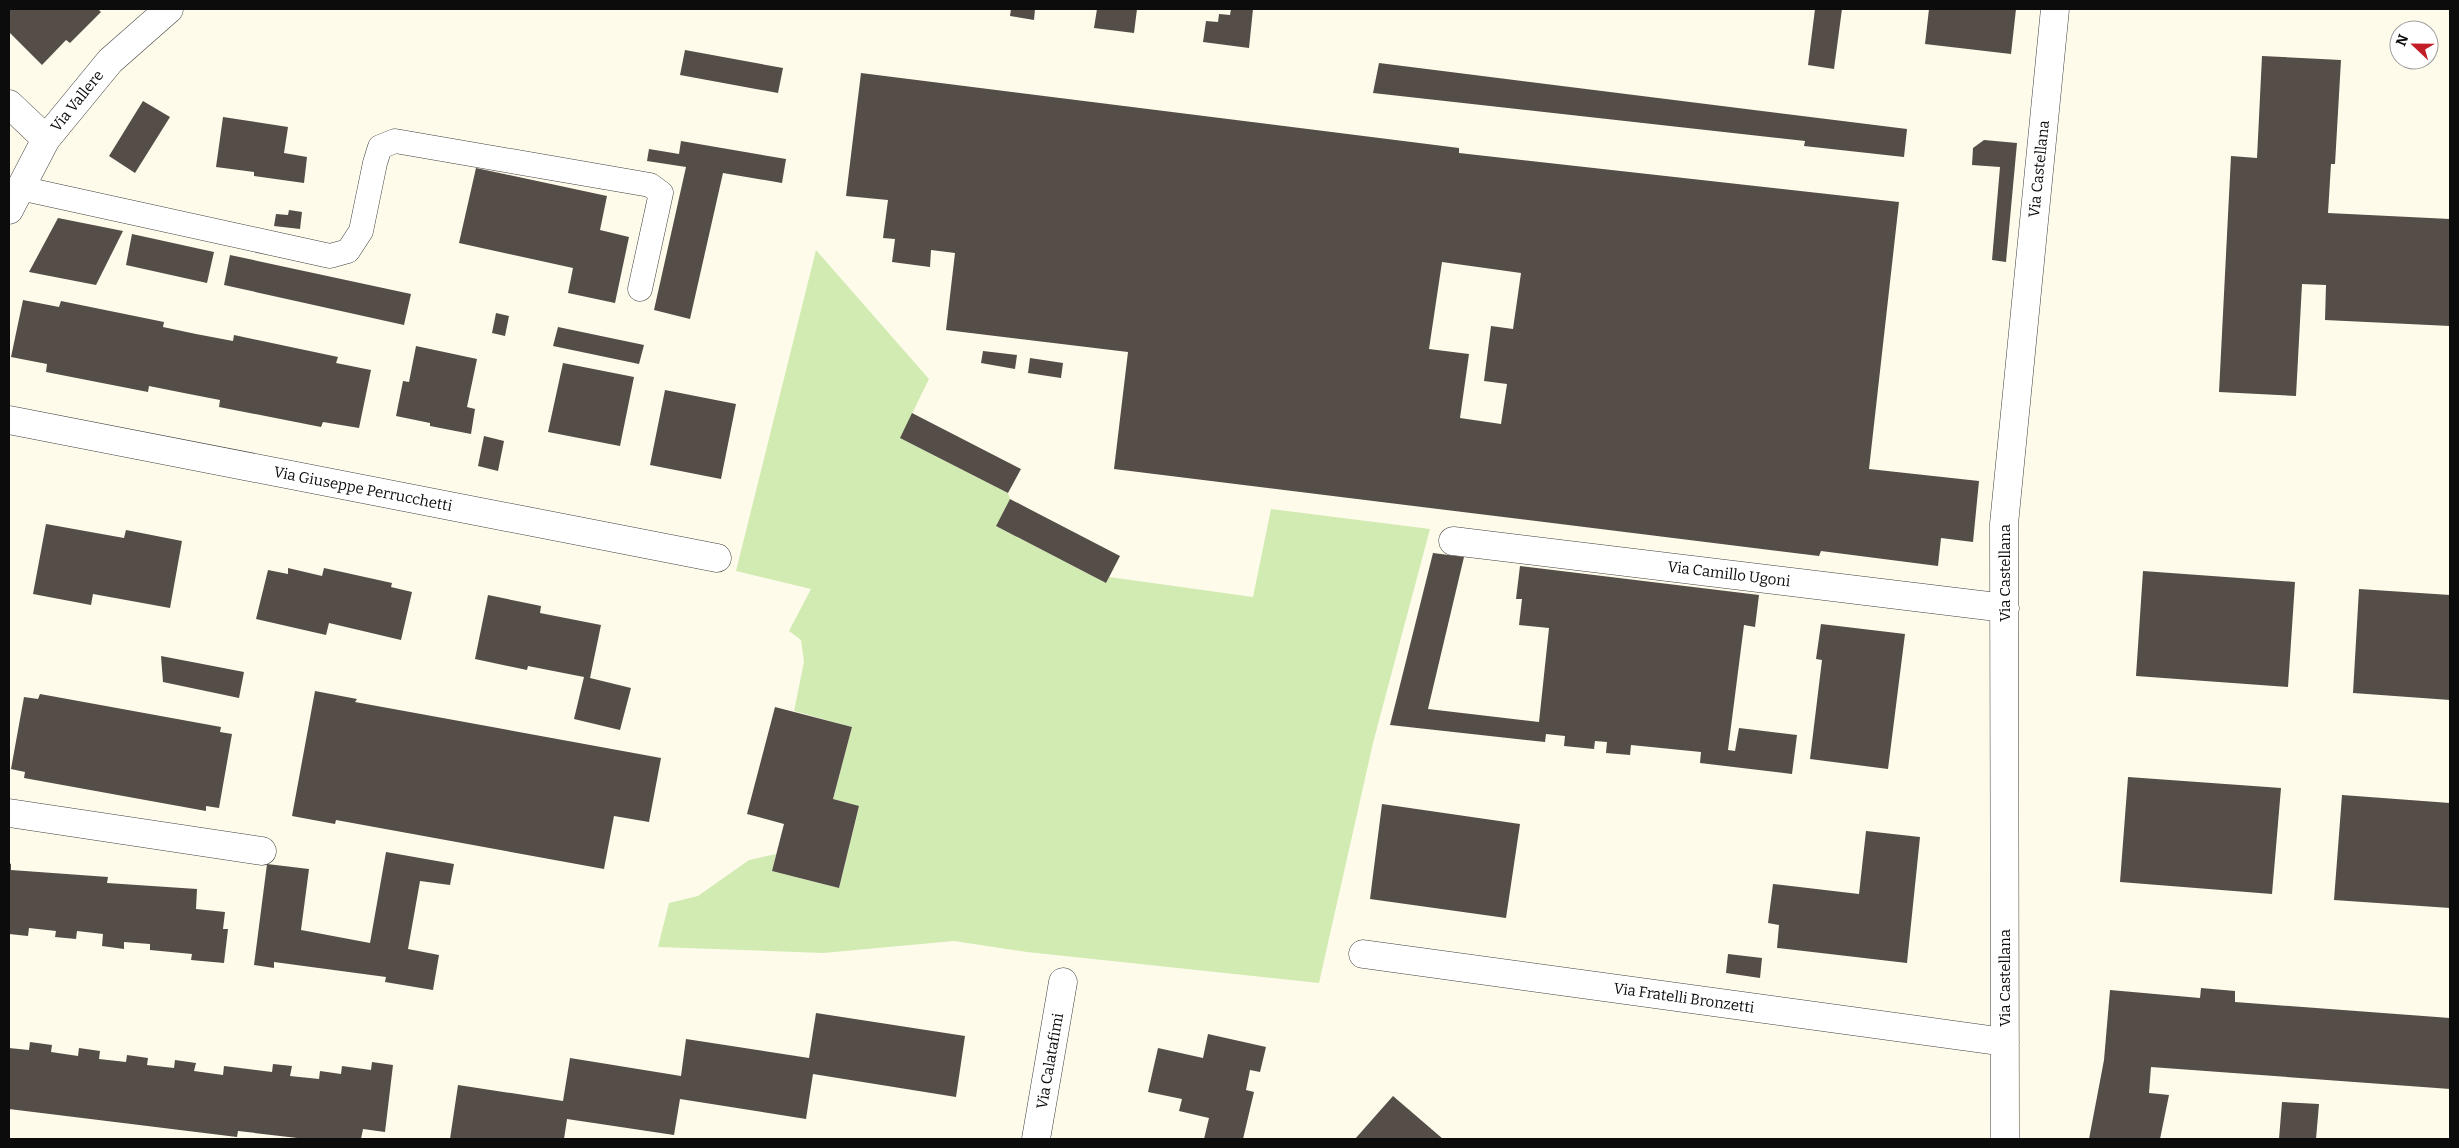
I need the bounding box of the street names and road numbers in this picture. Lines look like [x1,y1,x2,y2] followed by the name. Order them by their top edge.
[47,67,107,135] street label: Via Vallere
[2025,119,2053,219] street label: Via Castellana
[272,463,454,515] street label: Via Giuseppe Perrucchetti
[1996,524,2014,622] street label: Via Castellana
[1667,558,1792,591] street label: Via Camillo Ugoni
[1996,929,2014,1027] street label: Via Castellana
[1613,979,1756,1017] street label: Via Fratelli Bronzetti
[1033,1011,1067,1110] street label: Via Calatafimi

